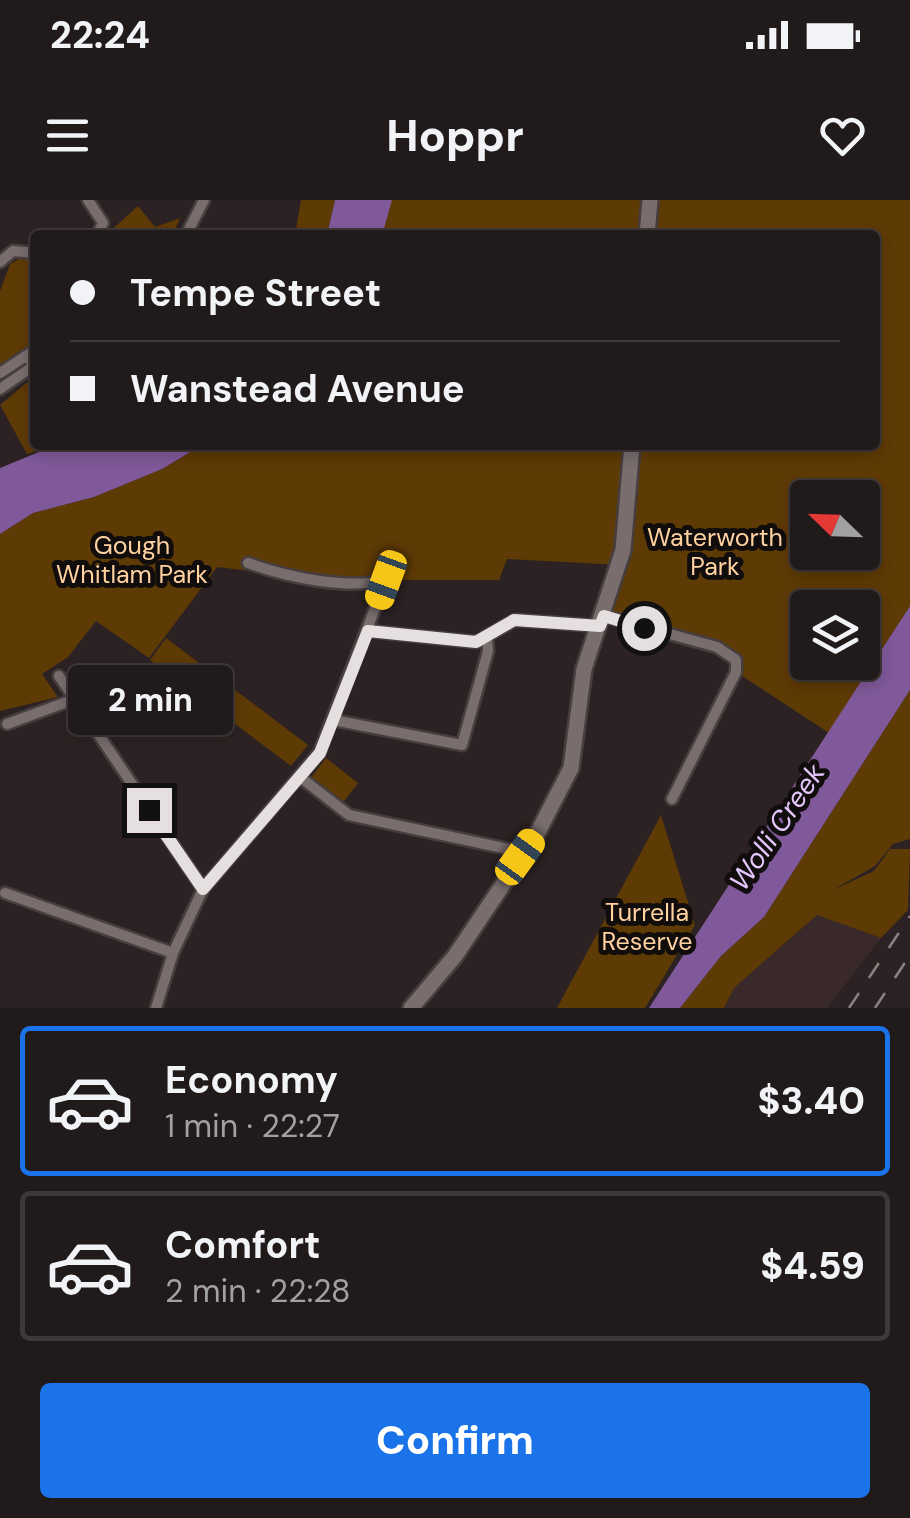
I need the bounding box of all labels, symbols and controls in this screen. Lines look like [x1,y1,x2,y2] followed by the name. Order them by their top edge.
[50,10,150,60] text: 22:24
[386,106,524,165] text: Hoppr
[40,108,95,163] icon: menu
[815,108,870,163] icon: heart
[130,268,381,318] text: Tempe Street
[130,364,465,414] text: Wanstead Avenue
[790,480,880,570] north arrow
[790,480,880,680] map controls
[647,521,783,583] park label: Waterworth Park
[56,529,208,591] park label: Gough Whitlam Park
[362,547,410,613] car
[790,590,880,680] button: layers
[622,606,667,651] route start
[66,665,232,735] callout: 2 min
[108,679,193,721] text: 2 min
[721,756,834,898] water label: Wolli Creek
[127,788,172,833] route end
[490,824,550,890] car
[601,896,693,958] park label: Turrella Reserve
[165,1055,338,1105] text: Economy
[45,1056,135,1146] icon: car
[757,1076,865,1126] text: $3.40
[165,1105,340,1147] text: 1 min · 22:27
[165,1220,321,1270] text: Comfort
[45,1221,135,1311] icon: car
[760,1241,865,1291] text: $4.59
[165,1270,351,1312] text: 2 min · 22:28
[40,1383,870,1498] button: Confirm

